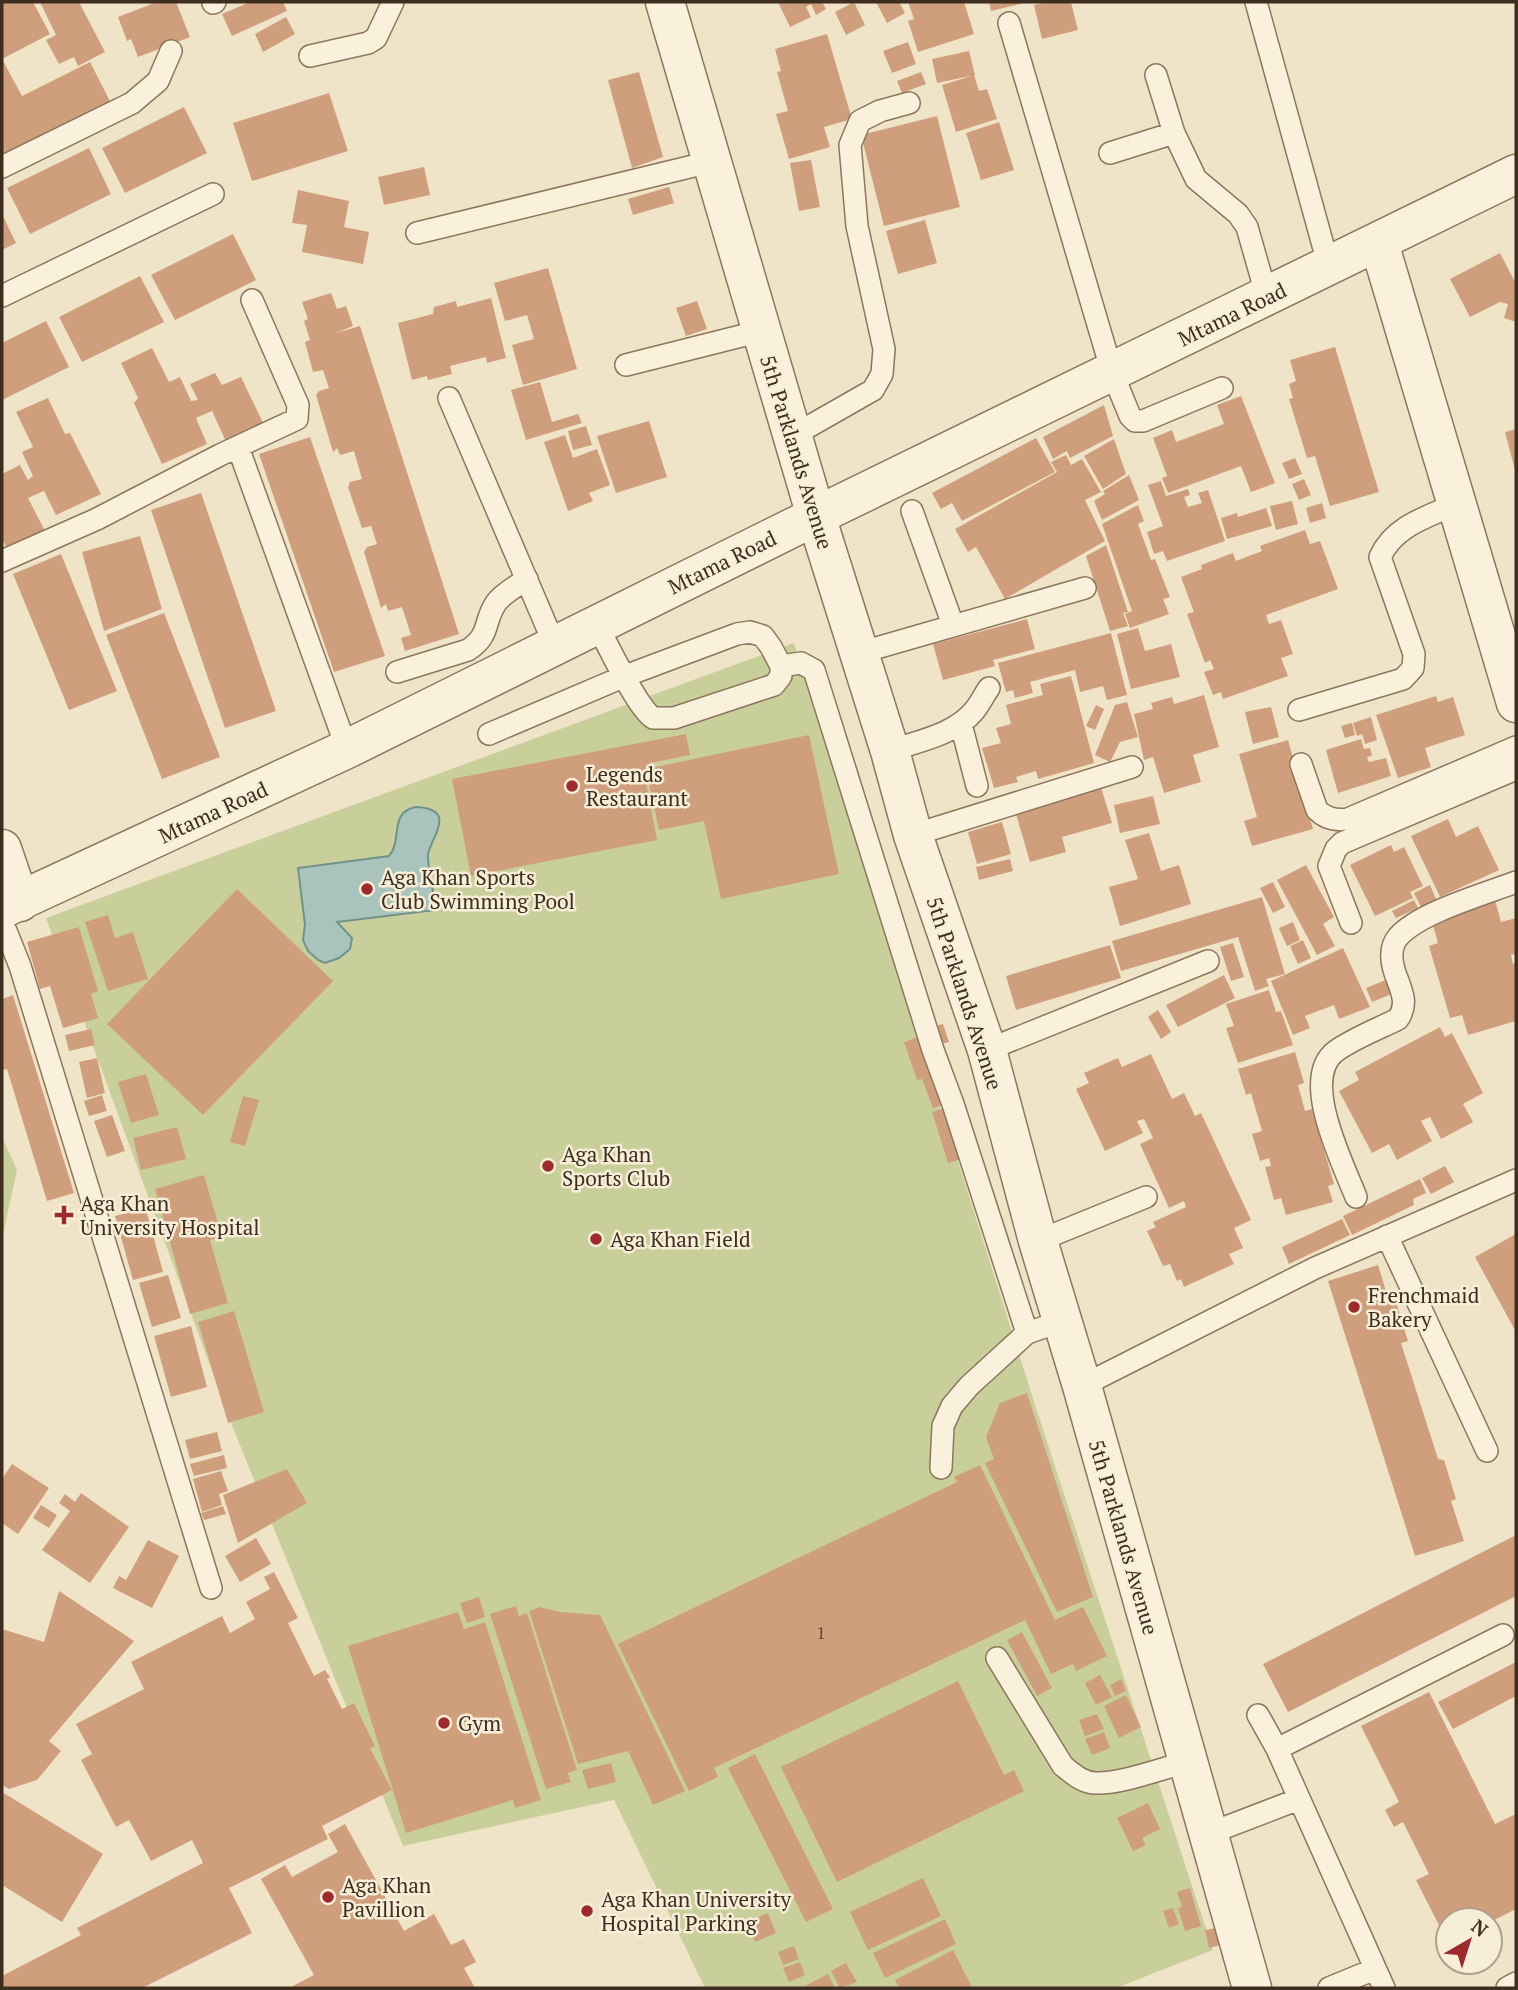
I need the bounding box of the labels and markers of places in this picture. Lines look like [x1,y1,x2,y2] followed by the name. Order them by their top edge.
[586,760,688,812] place label: Legends Restaurant
[564,778,580,794] marker: Legends Restaurant
[381,863,575,915] place label: Aga Khan Sports Club Swimming Pool
[359,881,375,897] marker: Aga Khan Sports Club Swimming Pool
[562,1140,670,1192] place label: Aga Khan Sports Club
[540,1158,556,1174] marker: Aga Khan Sports Club
[80,1189,260,1241] place label: Aga Khan University Hospital
[54,1205,74,1225] marker: Aga Khan University Hospital
[610,1225,751,1253] place label: Aga Khan Field
[588,1231,604,1247] marker: Aga Khan Field
[1368,1281,1480,1333] place label: Frenchmaid Bakery
[1346,1299,1362,1315] marker: Frenchmaid Bakery
[458,1709,501,1737] place label: Gym
[436,1715,452,1731] marker: Gym
[342,1871,432,1923] place label: Aga Khan Pavillion
[601,1885,791,1937] place label: Aga Khan University Hospital Parking
[320,1889,336,1905] marker: Aga Khan Pavillion
[579,1903,595,1919] marker: Aga Khan University Hospital Parking

